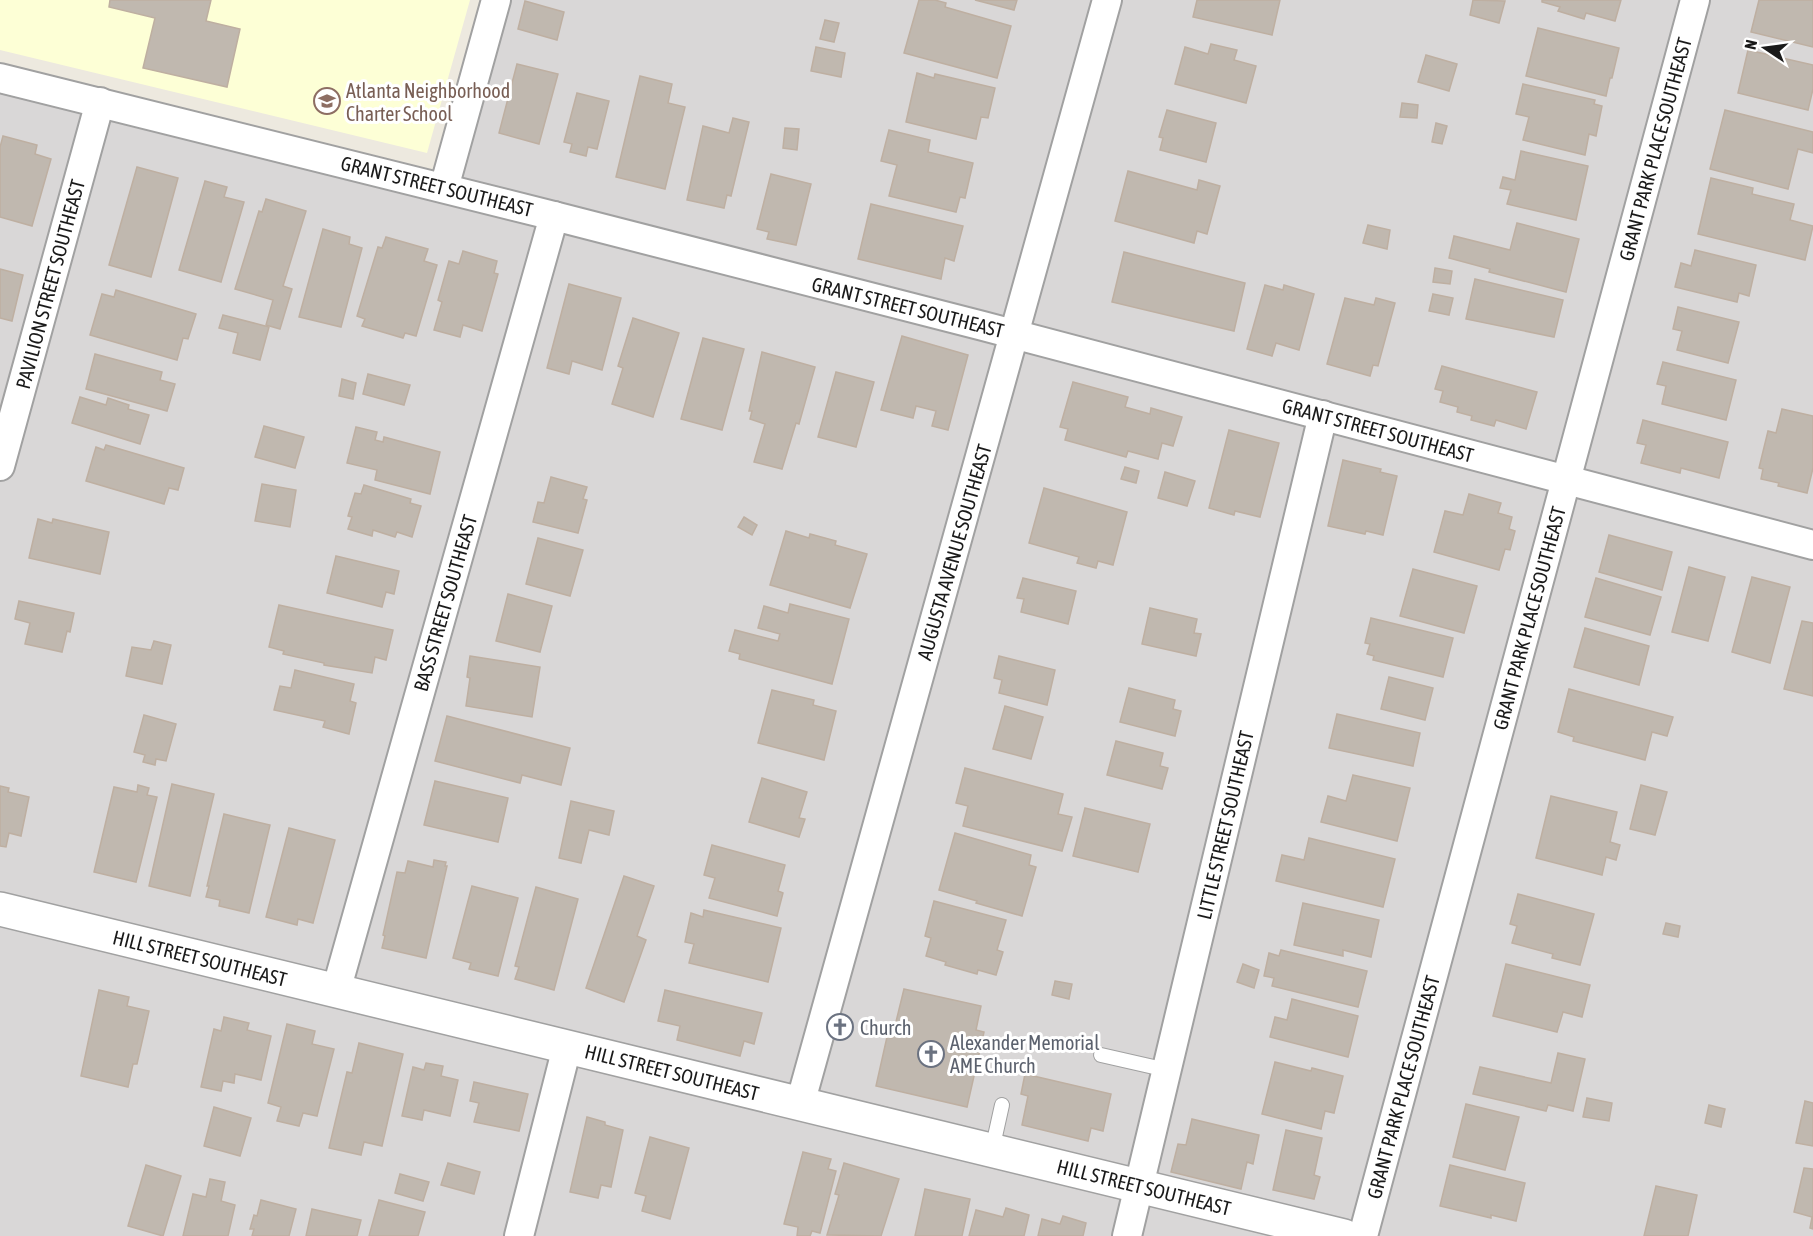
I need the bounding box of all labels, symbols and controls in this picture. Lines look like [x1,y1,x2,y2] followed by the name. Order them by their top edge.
[1735,18,1795,78] north arrow
[1614,35,1696,263] street label: GRANT PARK PLACE SOUTHEAST
[1741,38,1760,51] text: N
[346,79,510,125] place label: Atlanta Neighborhood Charter School
[312,86,342,116] school or university icon: Atlanta Neighborhood Charter School
[339,151,536,221] street label: GRANT STREET SOUTHEAST
[11,177,89,391] street label: PAVILION STREET SOUTHEAST
[810,272,1007,342] street label: GRANT STREET SOUTHEAST
[1280,393,1476,467] street label: GRANT STREET SOUTHEAST
[912,441,996,662] street label: AUGUSTA AVENUE SOUTHEAST
[1488,504,1570,732] street label: GRANT PARK PLACE SOUTHEAST
[409,512,481,694] street label: BASS STREET SOUTHEAST
[1192,728,1258,922] street label: LITTLE STREET SOUTHEAST
[111,925,290,991] street label: HILL STREET SOUTHEAST
[1362,973,1444,1201] street label: GRANT PARK PLACE SOUTHEAST
[825,1012,855,1042] church icon: Church
[860,1016,911,1039] place label: Church
[950,1031,1100,1077] place label: Alexander Memorial AME Church
[583,1039,762,1105] street label: HILL STREET SOUTHEAST
[916,1039,946,1069] church icon: Alexander Memorial AME Church
[1055,1154,1234,1220] street label: HILL STREET SOUTHEAST

